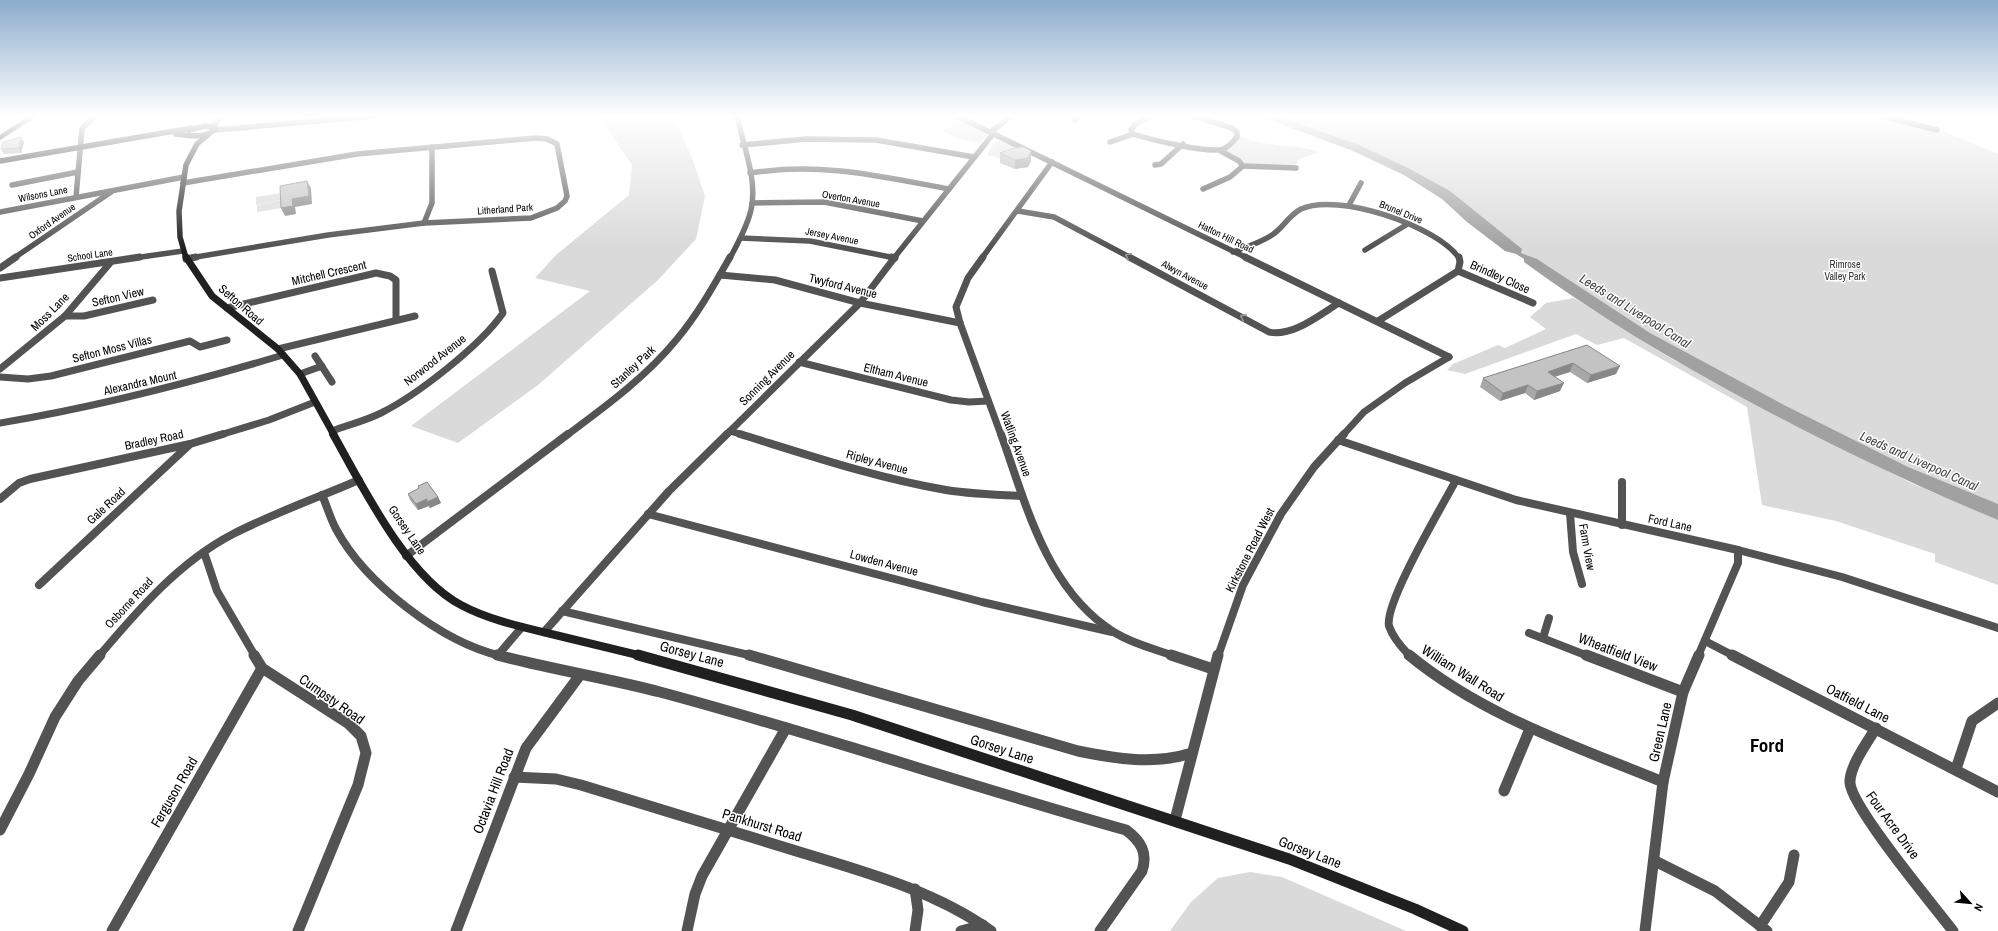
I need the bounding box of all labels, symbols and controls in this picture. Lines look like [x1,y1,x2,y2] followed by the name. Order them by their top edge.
[17,183,69,205] street label: Wilsons Lane
[821,188,881,211] street label: Overton Avenue
[1377,197,1425,227] street label: Brunel Drive
[26,200,78,242] street label: Oxford Avenue
[477,201,534,217] street label: Litherland Park
[1196,218,1256,256] street label: Hatton Hill Road
[804,225,860,248] street label: Jersey Avenue
[67,245,114,265] street label: School Lane
[1125,254,1132,261] one-way arrow
[290,257,368,289] street label: Mitchell Crescent
[1158,257,1211,293] street label: Alwyn Avenue
[1468,257,1532,297] street label: Brindley Close
[1825,258,1866,283] park label: Rimrose Valley Park
[807,270,879,302] street label: Twyford Avenue
[1576,270,1694,352] water label: Leeds and Liverpool Canal
[215,281,267,329] street label: Sefton Road
[90,283,146,311] street label: Sefton View
[27,289,73,335] street label: Moss Lane
[1240,315,1247,322] one-way arrow
[71,331,153,367] street label: Sefton Moss Villas
[401,331,469,389] street label: Norwood Avenue
[607,342,659,392] street label: Stanley Park
[736,347,798,409] street label: Sonning Avenue
[862,359,930,391] street label: Eltham Avenue
[101,367,178,399] street label: Alexandra Mount
[997,409,1035,479] street label: Watling Avenue
[123,426,185,454] street label: Bradley Road
[1857,427,1981,495] water label: Leeds and Liverpool Canal
[844,446,910,478] street label: Ripley Avenue
[83,484,129,528] street label: Gale Road
[385,502,429,558] street label: Gorsey Lane
[1222,505,1278,595] street label: Kirkstone Road West
[1647,511,1693,535] street label: Ford Lane
[1575,523,1599,572] street label: Farm View
[848,546,920,580] street label: Lowden Avenue
[101,574,157,632] street label: Osborne Road
[1576,629,1661,676] street label: Wheatfield View
[658,637,726,671] street label: Gorsey Lane
[1418,640,1508,706] street label: William Wall Road
[296,670,368,728] street label: Cumpsty Road
[1823,679,1893,727] street label: Oatfield Lane
[1644,700,1676,764] street label: Green Lane
[968,730,1036,768] street label: Gorsey Lane
[1750,732,1784,758] district label: Ford
[468,746,518,836] street label: Octavia Hill Road
[147,753,201,831] street label: Ferguson Road
[1862,787,1924,863] street label: Four Acre Drive
[720,804,804,846] street label: Pankhurst Road
[1276,832,1344,872] street label: Gorsey Lane
[1950,883,1990,923] north arrow
[1971,901,1987,914] text: N

